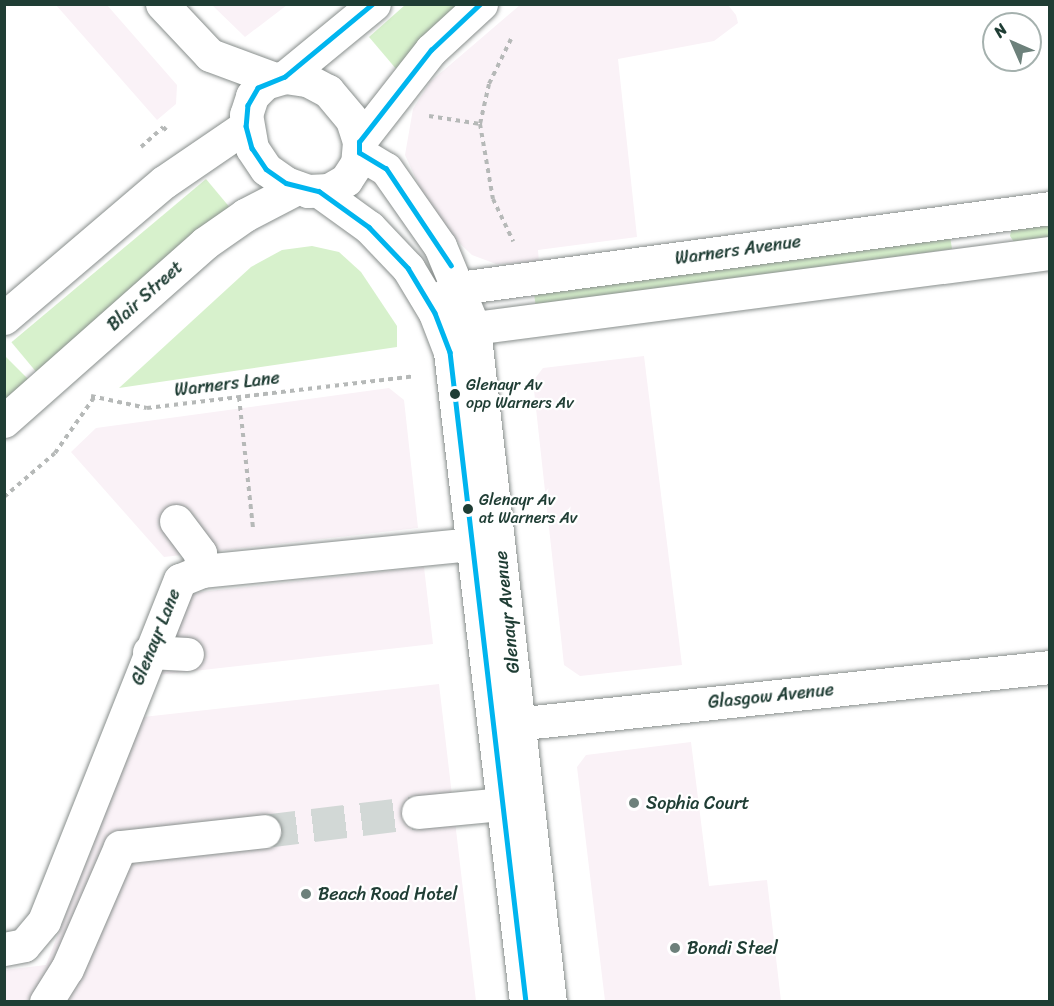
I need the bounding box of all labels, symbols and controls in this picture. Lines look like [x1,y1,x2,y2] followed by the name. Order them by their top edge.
[982,12,1042,72] north arrow
[986,16,1015,45] text: N
[674,230,802,270] street label: Warners Avenue
[103,256,187,336] street label: Blair Street
[173,367,281,401] street label: Warners Lane
[466,375,575,413] place label: Glenayr Av opp Warners Av
[449,388,461,400] marker: Glenayr Av opp Warners Av
[479,490,578,528] place label: Glenayr Av at Warners Av
[462,503,474,515] marker: Glenayr Av at Warners Av
[490,550,524,674] street label: Glenayr Avenue
[127,586,185,688] street label: Glenayr Lane
[707,679,835,713] street label: Glasgow Avenue
[646,792,749,814] place label: Sophia Court
[627,796,641,810] marker: Sophia Court
[318,883,458,905] place label: Beach Road Hotel
[299,887,313,901] marker: Beach Road Hotel
[687,937,779,959] place label: Bondi Steel
[668,941,682,955] marker: Bondi Steel

